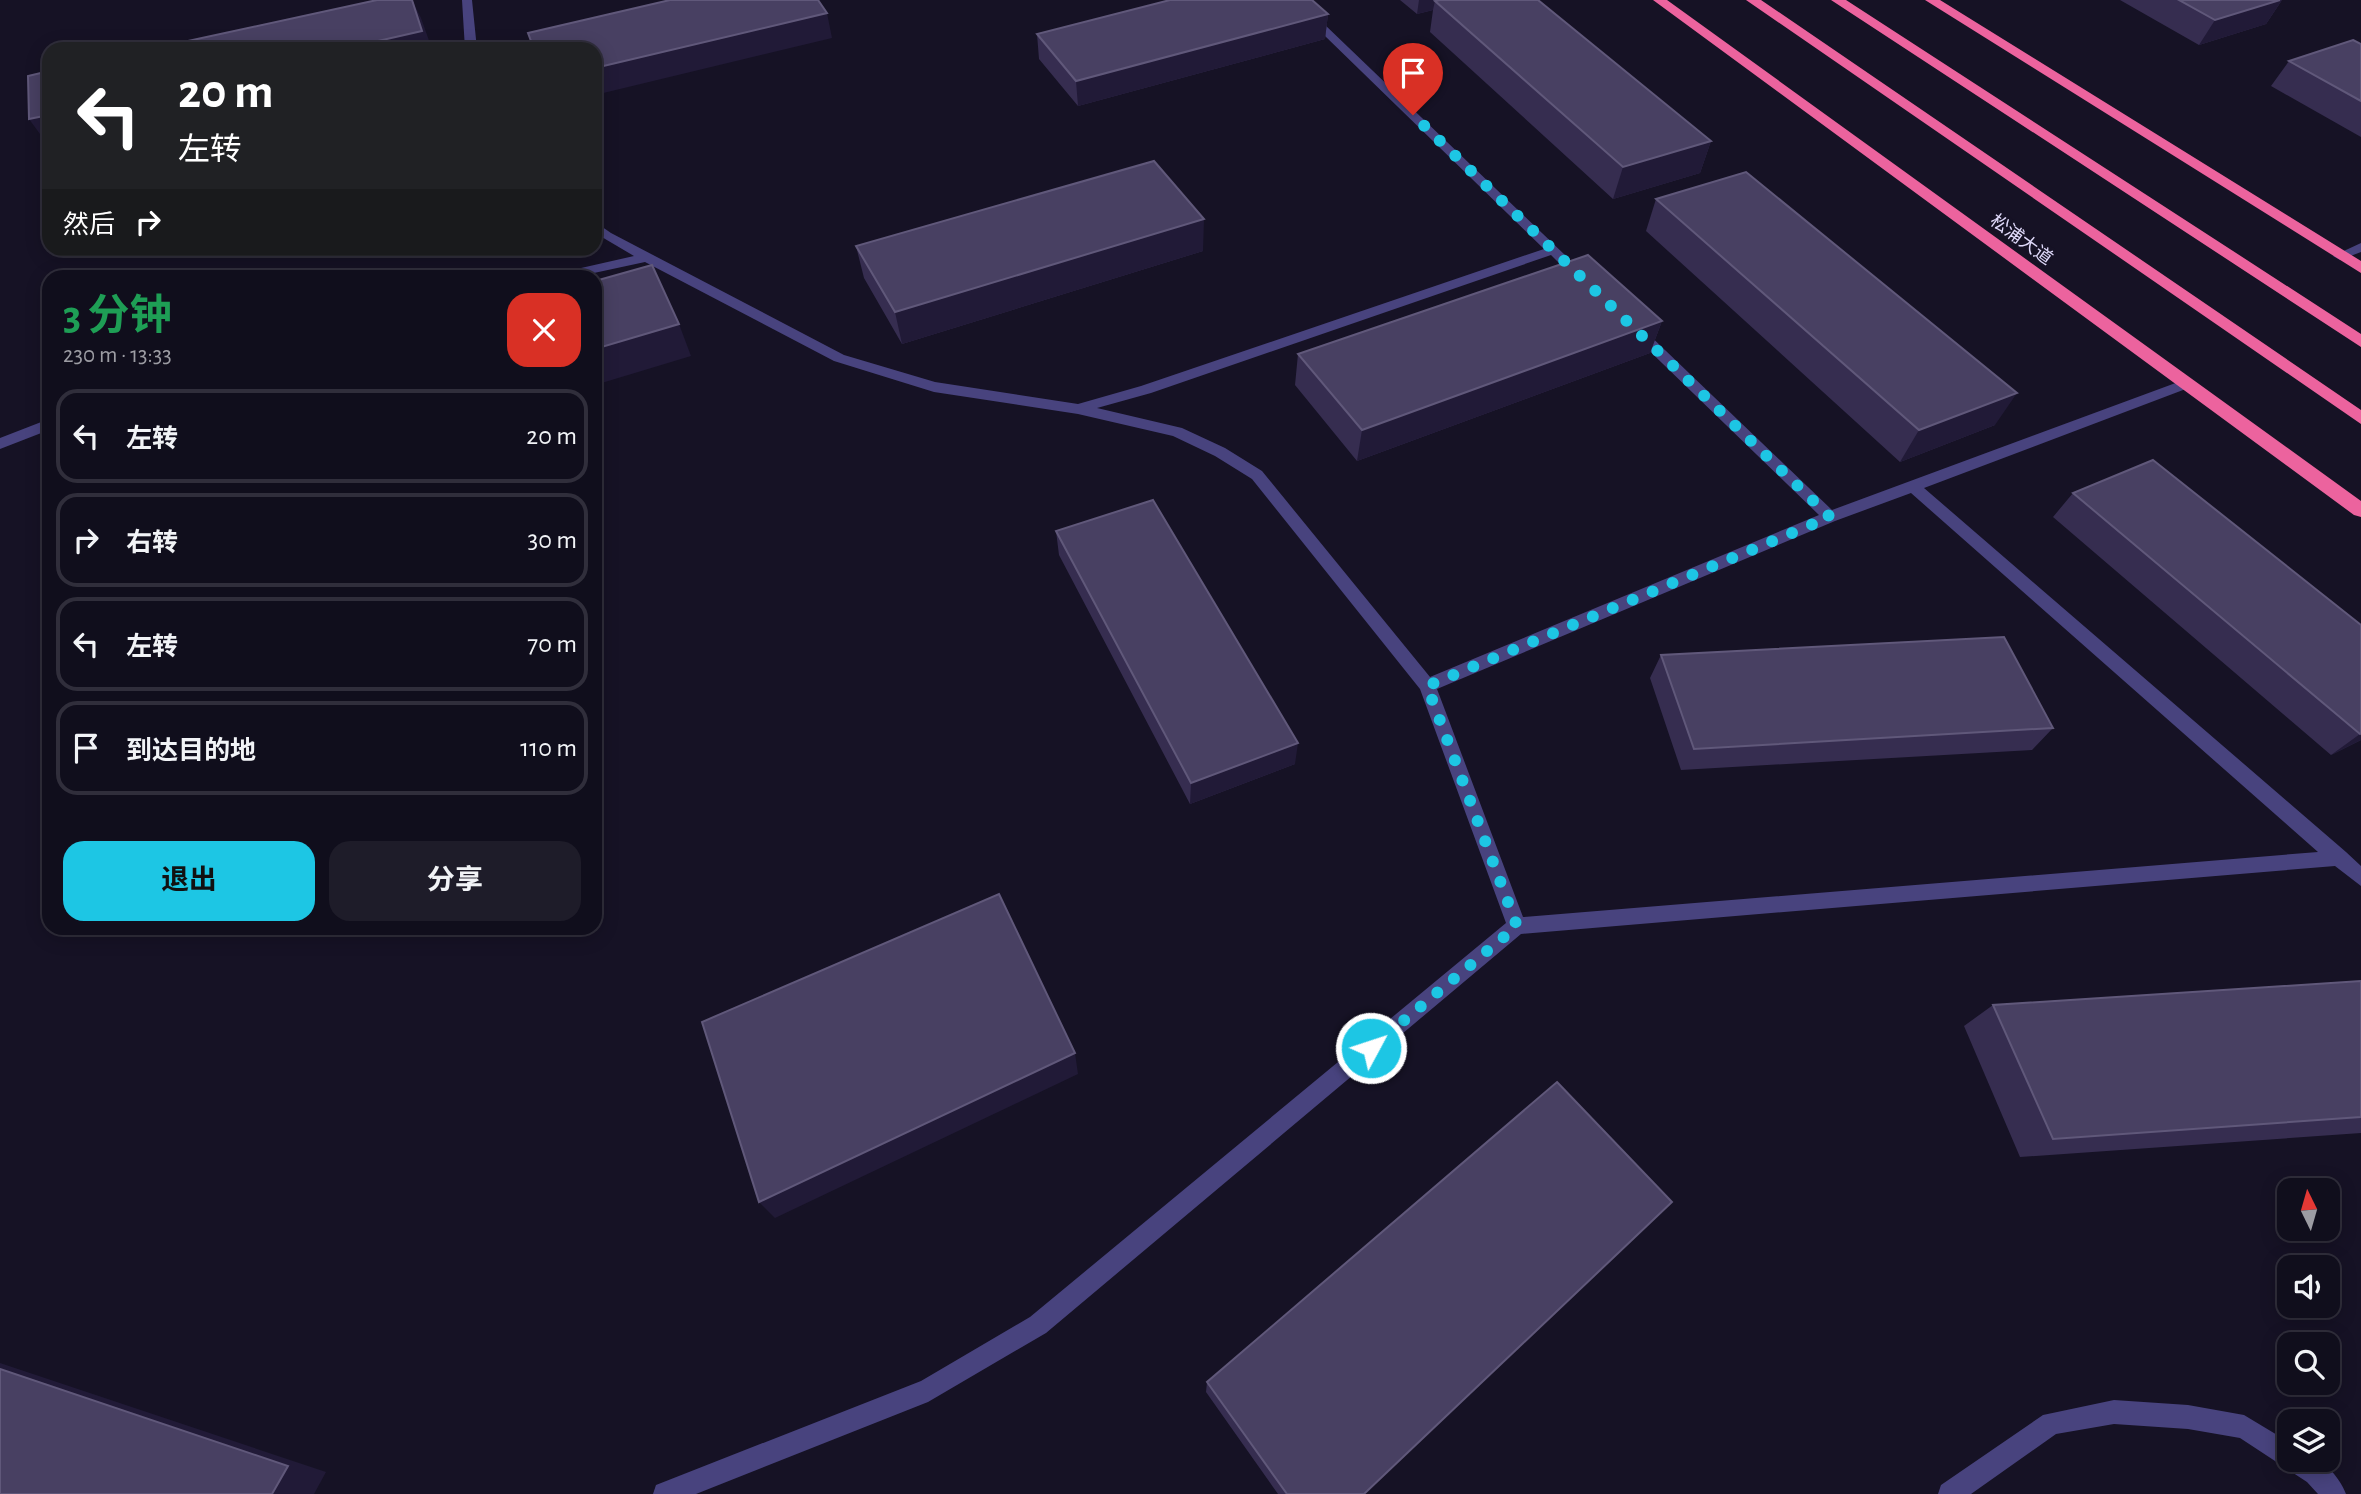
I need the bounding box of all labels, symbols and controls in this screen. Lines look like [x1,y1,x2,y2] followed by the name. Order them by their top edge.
[1383,43,1443,115] pin
[1394,54,1432,92] icon: arrive
[178,68,274,117] text: 20 m
[63,70,154,161] icon: left
[178,134,242,166] text: 左转
[129,203,167,241] icon: right
[1987,210,2057,268] street label: 松浦大道
[63,212,115,238] text: 然后
[507,293,581,367] button: close
[63,295,171,337] text: 3 分钟
[63,344,172,367] text: 230 m · 13:33
[67,417,105,455] icon: left
[526,423,577,449] text: 20 m
[126,426,178,452] text: 左转
[67,521,105,559] icon: right
[527,527,577,553] text: 30 m
[126,530,178,556] text: 右转
[67,625,105,663] icon: left
[527,631,577,657] text: 70 m
[126,634,178,660] text: 左转
[67,729,105,767] icon: arrive
[520,735,577,761] text: 110 m
[126,738,256,764] text: 到达目的地
[63,841,315,921] button: 退出
[329,841,581,921] button: 分享
[1334,1011,1408,1085] position arrow
[2277,1178,2340,1241] north arrow
[2277,1178,2340,1472] map controls
[2277,1255,2340,1318] button: sound
[2277,1332,2340,1395] button: search
[2277,1409,2340,1472] button: layers

